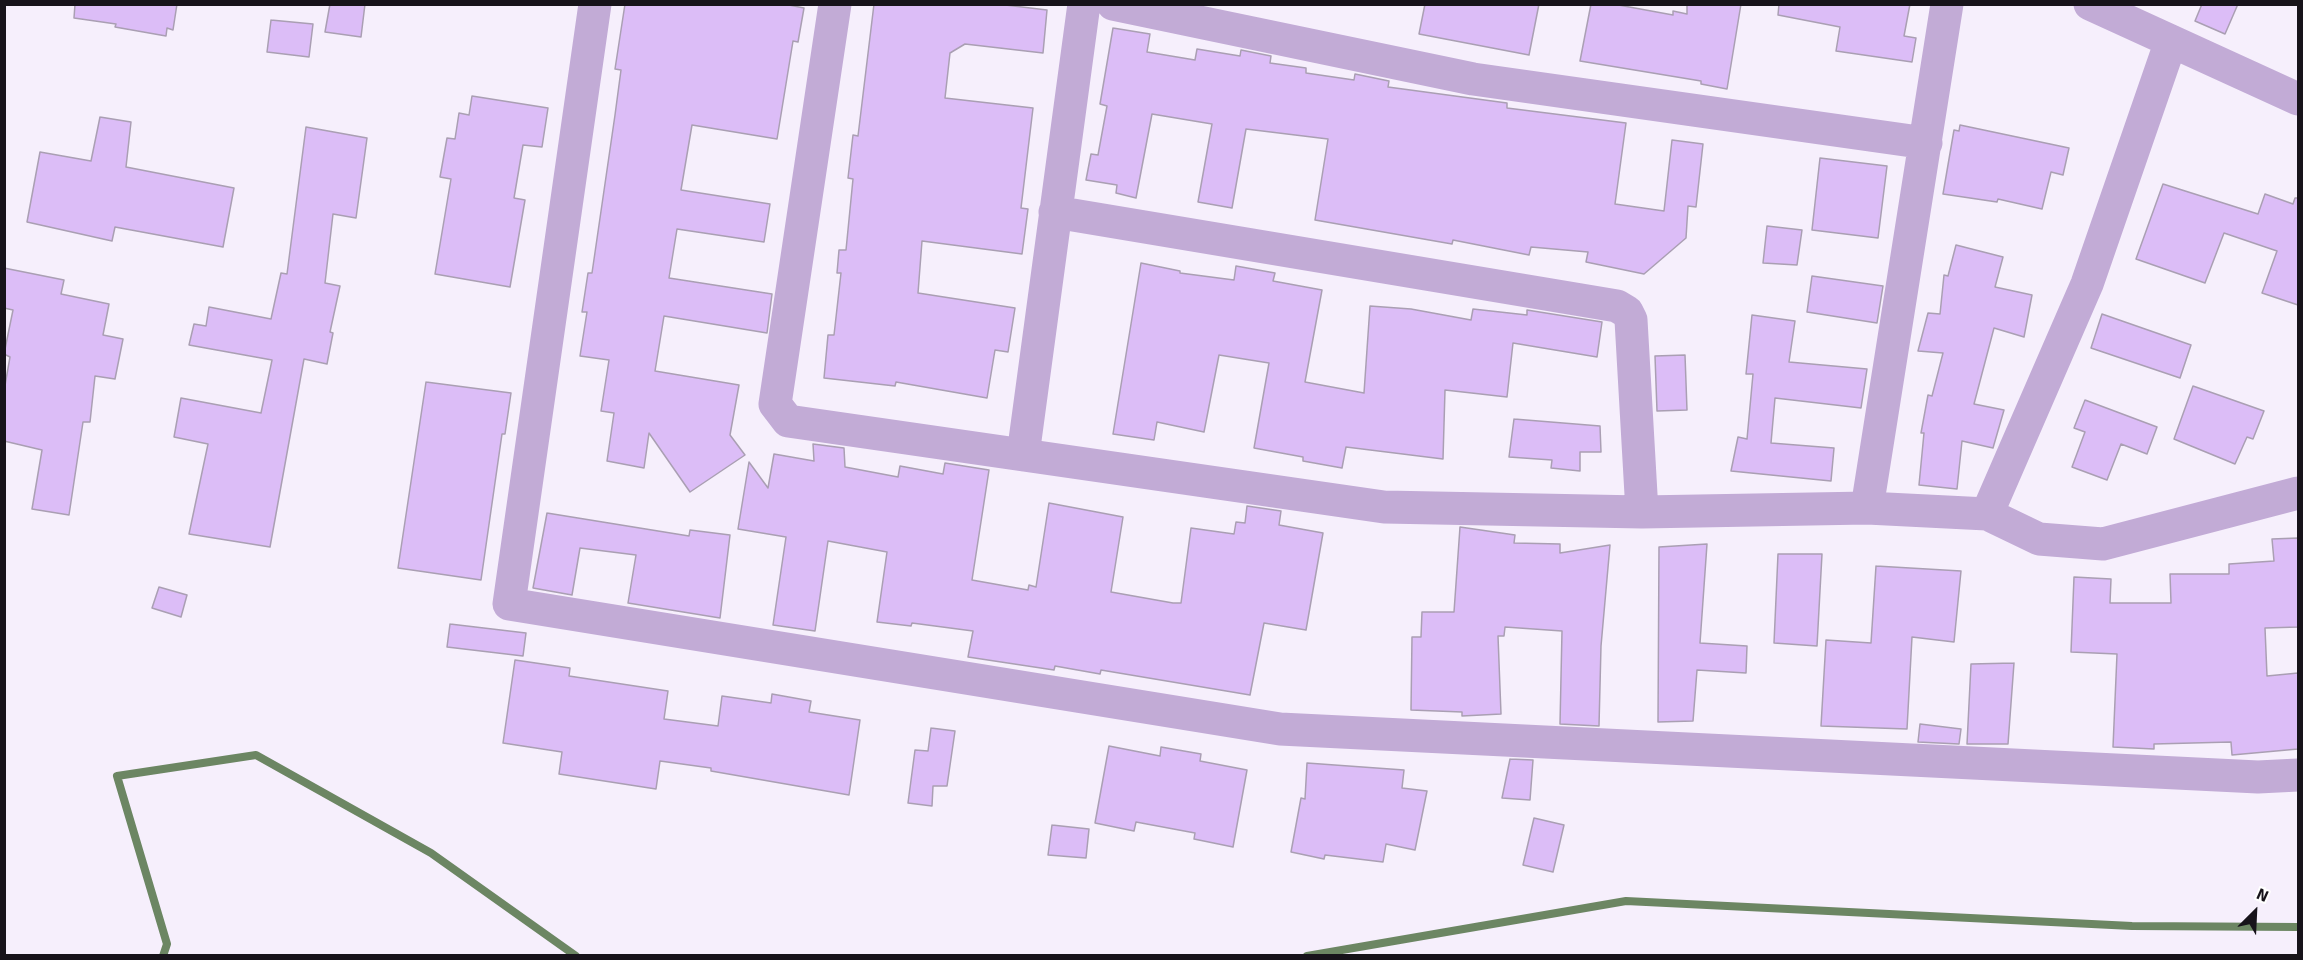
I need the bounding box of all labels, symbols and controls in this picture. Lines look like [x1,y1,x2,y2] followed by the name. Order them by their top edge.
[2225,882,2285,942] north arrow
[2253,884,2271,907] text: N

